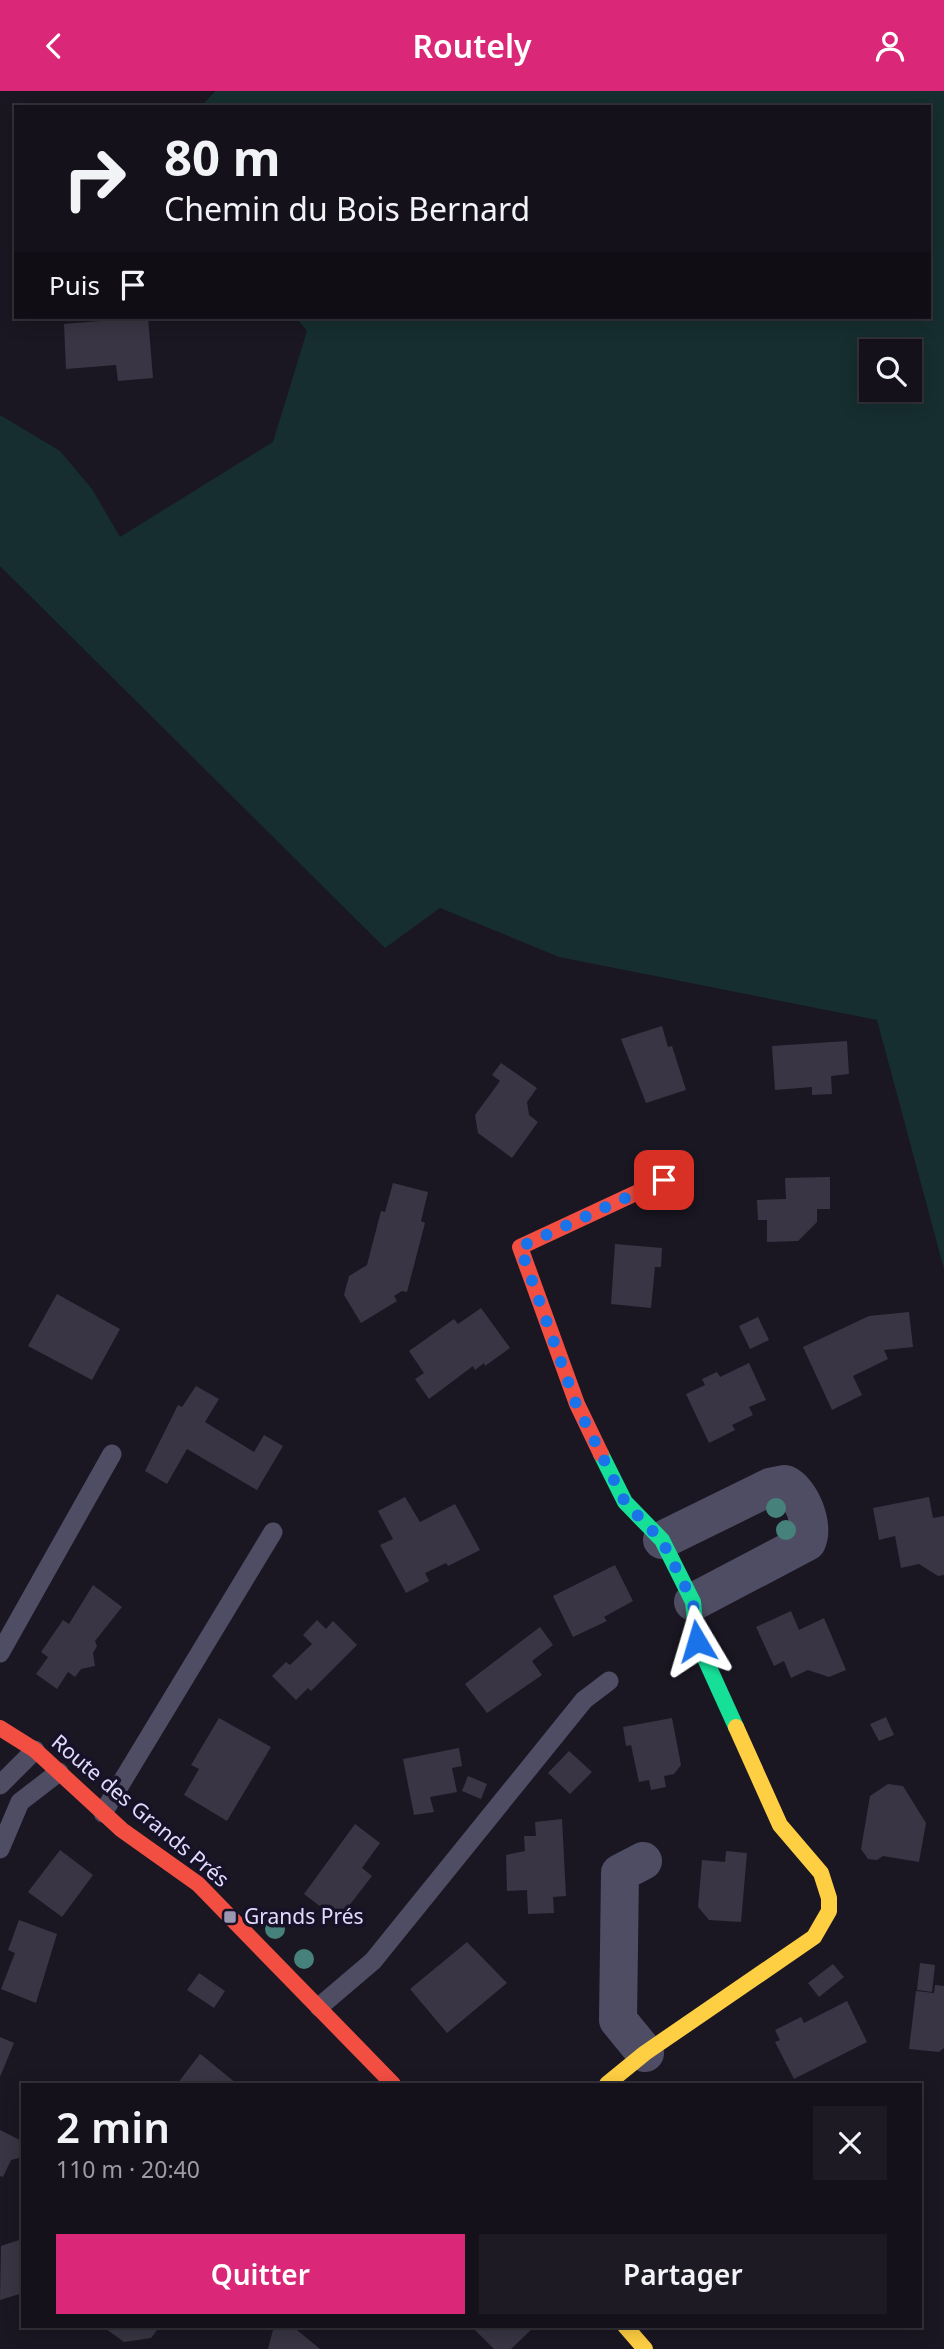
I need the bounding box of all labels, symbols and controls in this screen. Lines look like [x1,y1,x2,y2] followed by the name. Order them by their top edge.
[412,24,532,67] text: Routely
[35,27,73,65] icon: back
[871,27,909,65] icon: person
[164,124,281,190] text: 80 m
[49,133,140,224] icon: right
[164,187,530,230] text: Chemin du Bois Bernard
[114,266,152,304] icon: arrive
[49,267,100,303] text: Puis
[859,339,922,402] map controls
[859,339,922,402] button: search
[634,1150,694,1210] pin
[645,1161,683,1199] icon: arrive
[660,1604,734,1678] position arrow
[46,1728,235,1893] street label: Route des Grands Prés
[244,1902,364,1930] place label: Grands Prés
[222,1909,238,1925] marker: Grands Prés
[56,2098,170,2155] text: 2 min
[813,2106,887,2180] button: close
[56,2153,200,2185] text: 110 m · 20:40
[56,2234,465,2314] button: Quitter
[479,2234,887,2314] button: Partager

